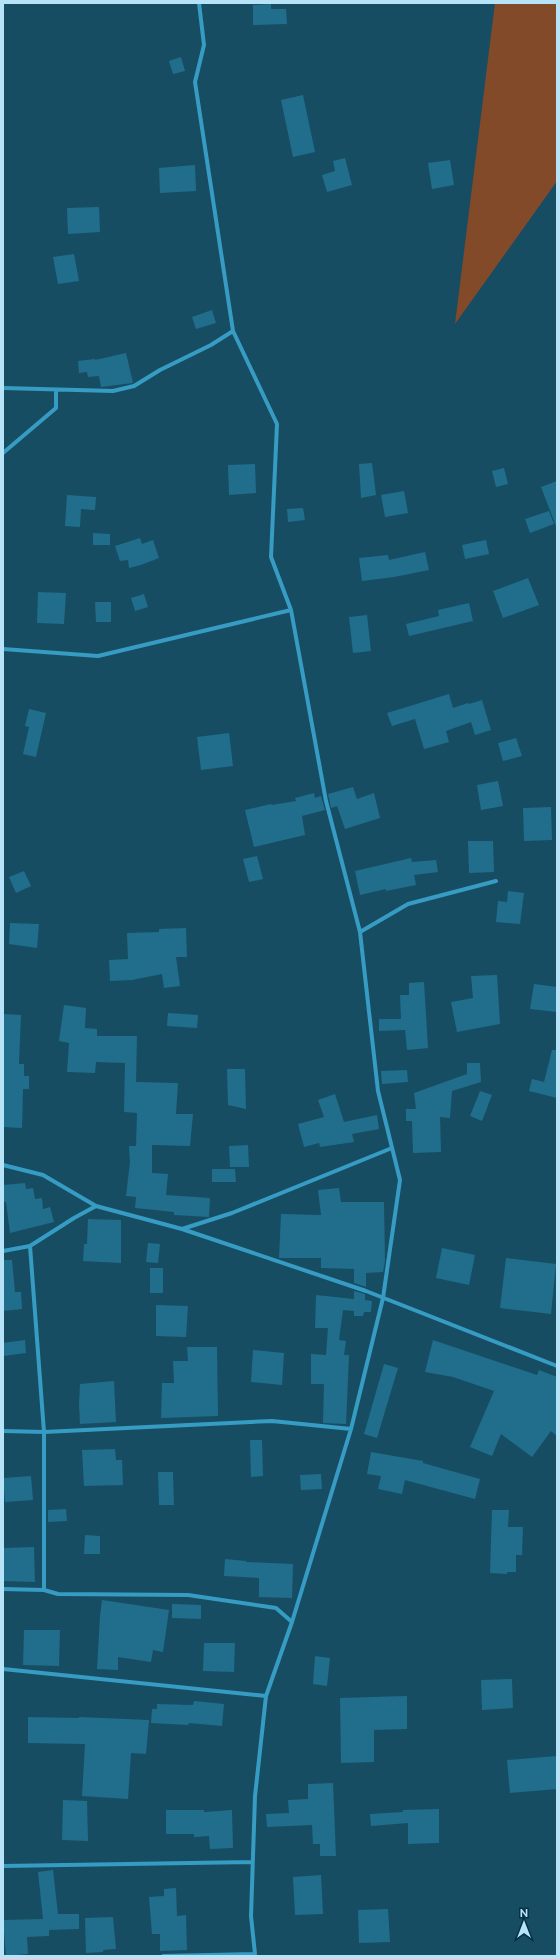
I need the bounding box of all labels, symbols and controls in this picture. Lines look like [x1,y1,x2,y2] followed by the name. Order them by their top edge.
[504,1903,544,1943] north arrow
[520,1907,528,1920] text: N

